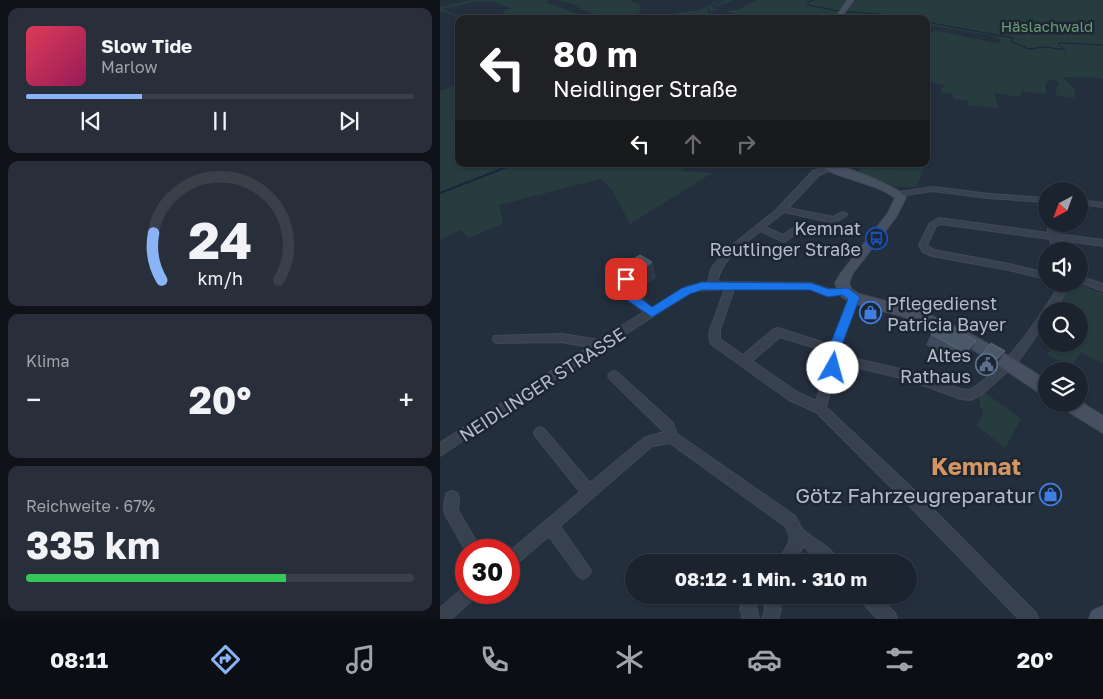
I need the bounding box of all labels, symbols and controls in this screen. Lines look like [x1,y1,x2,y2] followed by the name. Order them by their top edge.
[1001,17,1093,35] park label: Häslachwald
[553,33,638,75] text: 80 m
[101,34,192,57] text: Slow Tide
[470,35,535,100] icon: left
[101,57,157,77] text: Marlow
[553,75,738,102] text: Neidlinger Straße
[77,107,105,135] icon: previous
[206,107,234,135] icon: pause
[335,107,363,135] icon: next
[626,130,654,158] icon: left
[679,130,707,158] icon: ahead
[732,130,760,158] icon: right
[1038,182,1088,232] north arrow
[1038,182,1088,412] map controls
[188,208,252,270] text: 24
[709,217,861,260] place label: Kemnat Reutlinger Straße
[865,226,889,250] bus stop icon: Kemnat Reutlinger Straße
[1038,242,1088,292] button: sound
[605,258,647,300] pin
[612,265,640,293] icon: arrive
[197,267,243,289] text: km/h
[887,292,1006,335] place label: Pflegedienst Patricia Bayer
[859,301,883,325] shop icon: Pflegedienst Patricia Bayer
[1038,302,1088,352] button: search
[455,322,629,446] street label: NEIDLINGER STRASSE
[806,341,858,393] position arrow
[900,344,971,387] place label: Altes Rathaus
[26,351,70,371] text: Klima
[975,353,999,377] public building icon: Altes Rathaus
[1038,362,1088,412] button: layers
[189,377,251,422] text: 20°
[26,383,41,416] text: −
[399,383,414,416] text: +
[931,451,1021,480] district label: Kemnat
[795,482,1035,508] place label: Götz Fahrzeugreparatur
[1039,483,1063,507] shop icon: Götz Fahrzeugreparatur
[26,496,155,516] text: Reichweite · 67%
[26,522,160,567] text: 335 km
[455,539,520,604] speed limit sign: 30
[675,567,867,590] text: 08:12 · 1 Min. · 310 m
[208,642,243,677] icon: directions
[343,642,378,677] icon: music
[477,642,512,677] icon: phone
[612,642,647,677] icon: climate
[747,642,782,677] icon: car
[882,642,917,677] icon: filters
[50,646,108,673] text: 08:11
[1017,646,1053,673] text: 20°

